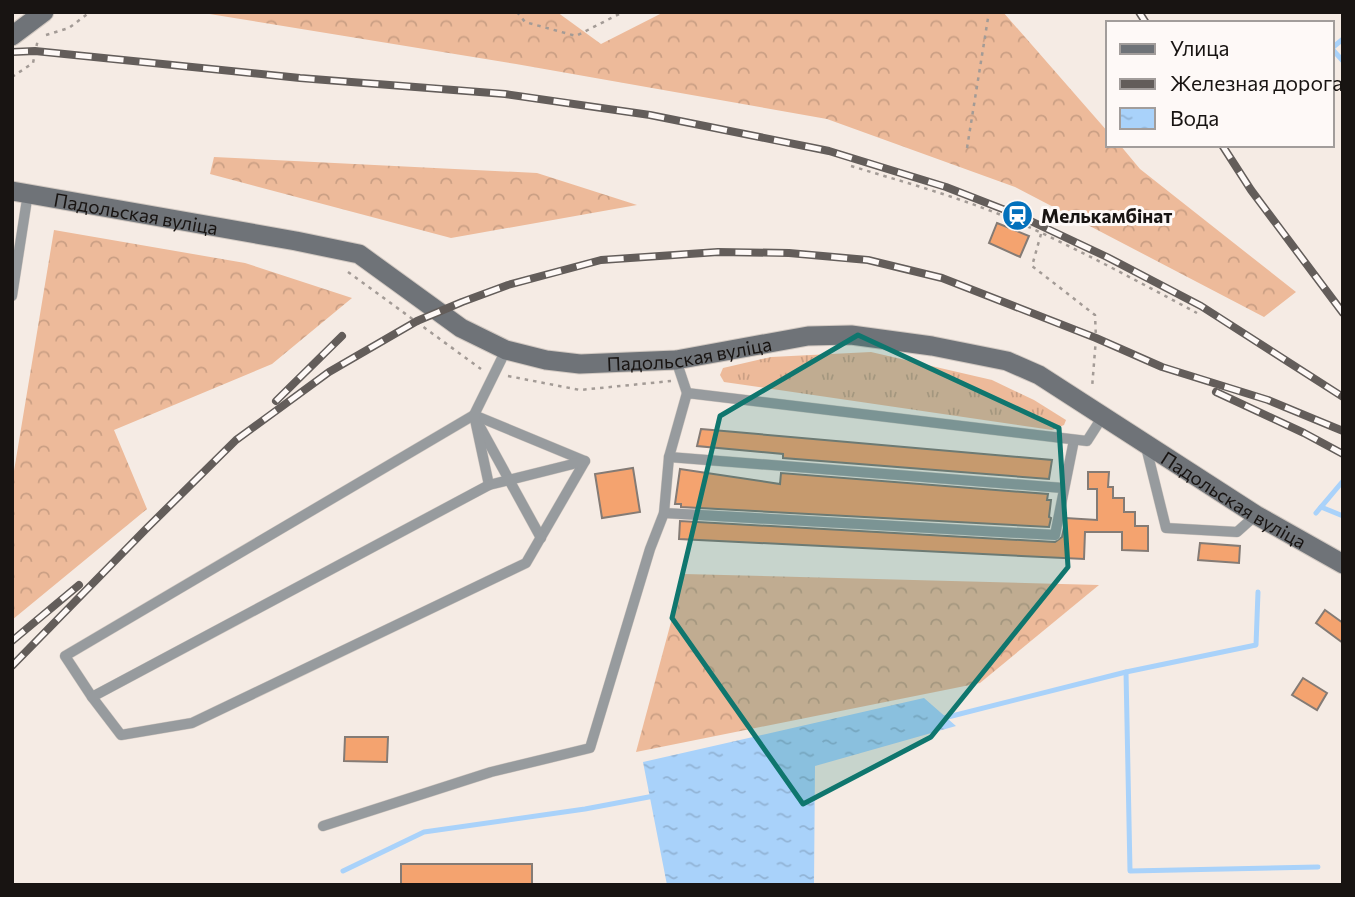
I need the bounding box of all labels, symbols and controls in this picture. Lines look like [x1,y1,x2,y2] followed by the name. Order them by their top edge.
[1106,21,1334,147] legend
[1170,35,1229,60] text: Улица
[1170,70,1343,95] text: Железная дорога
[1170,105,1219,130] text: Вода
[52,187,220,239] street label: Падольская вуліца
[1001,198,1035,232] station icon: Мелькамбінат
[1041,204,1172,227] place label: Мелькамбінат
[606,331,773,374] street label: Падольская вуліца
[1157,446,1311,553] street label: Падольская вуліца

